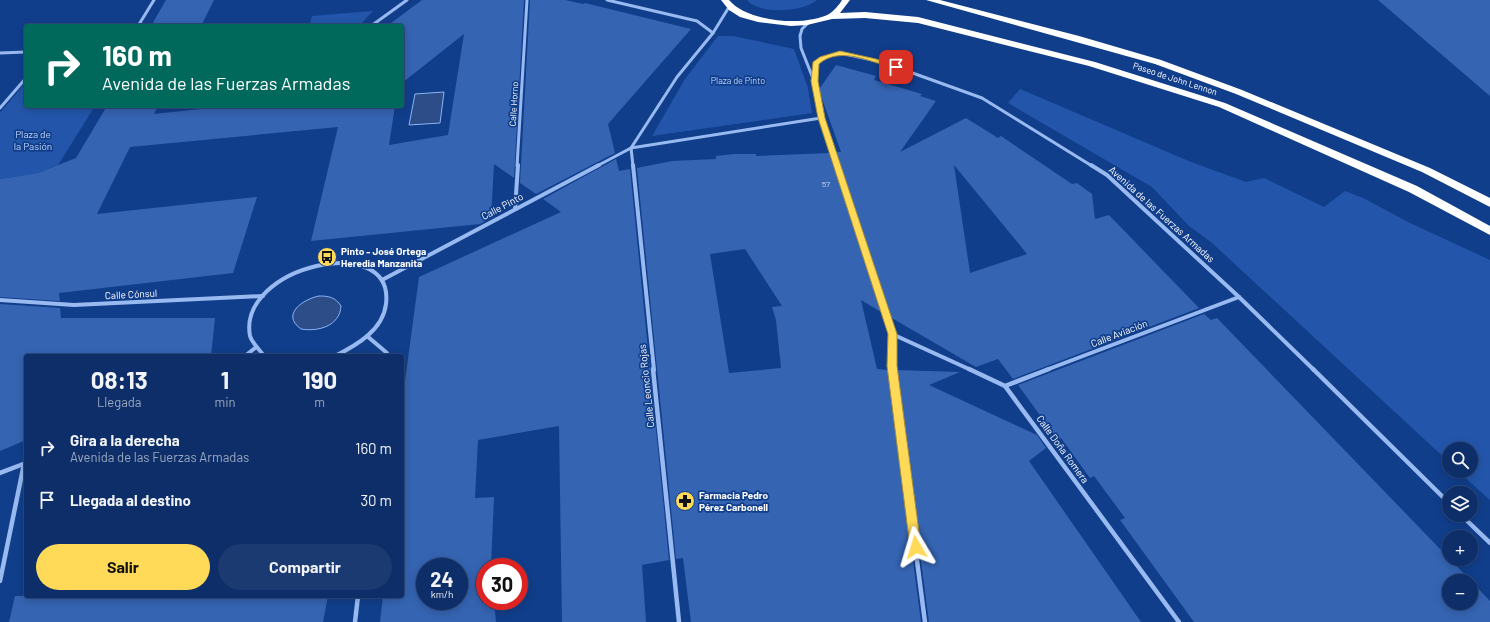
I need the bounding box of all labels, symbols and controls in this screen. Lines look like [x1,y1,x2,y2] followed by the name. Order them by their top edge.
[102,38,172,72] text: 160 m
[36,40,88,92] icon: right
[879,50,913,84] pin
[885,56,907,78] icon: arrive
[1132,60,1219,97] street label: Paseo de John Lennon
[102,72,350,94] text: Avenida de las Fuerzas Armadas
[711,75,765,86] park label: Plaza de Pinto
[507,81,520,126] street label: Calle Horno
[14,128,52,152] park label: Plaza de la Pasión
[1107,163,1217,265] street label: Avenida de las Fuerzas Armadas
[822,179,830,189] house number: 57
[479,190,525,222] street label: Calle Pinto
[341,245,426,269] place label: Pinto - José Ortega Heredia Manzanita
[316,246,338,268] bus stop icon: Pinto - José Ortega Heredia Manzanita
[105,287,157,301] street label: Calle Cónsul
[1089,317,1149,349] street label: Calle Aviación
[636,343,656,428] street label: Calle Leoncio Rojas
[91,365,148,394] text: 08:13
[221,365,229,394] text: 1
[302,365,337,394] text: 190
[97,394,142,410] text: Llegada
[214,394,236,410] text: min
[314,394,325,410] text: m
[1034,413,1092,485] street label: Calle Doña Romera
[70,431,180,449] text: Gira a la derecha
[36,437,58,459] icon: right
[355,439,392,457] text: 160 m
[1442,442,1478,610] map controls
[1442,442,1478,478] button: search
[70,449,249,465] text: Avenida de las Fuerzas Armadas
[1442,486,1478,522] button: layers
[36,489,58,511] icon: arrive
[699,489,769,513] place label: Farmacia Pedro Pérez Carbonell
[674,490,696,512] pharmacy icon: Farmacia Pedro Pérez Carbonell
[70,491,191,509] text: Llegada al destino
[360,491,392,509] text: 30 m
[895,526,937,568] position arrow
[1442,530,1478,566] button: +
[36,544,210,590] button: Salir
[218,544,392,590] button: Compartir
[476,558,528,610] speed limit sign: 30
[430,567,454,591] text: 24
[1442,574,1478,610] button: −
[431,588,453,600] text: km/h

